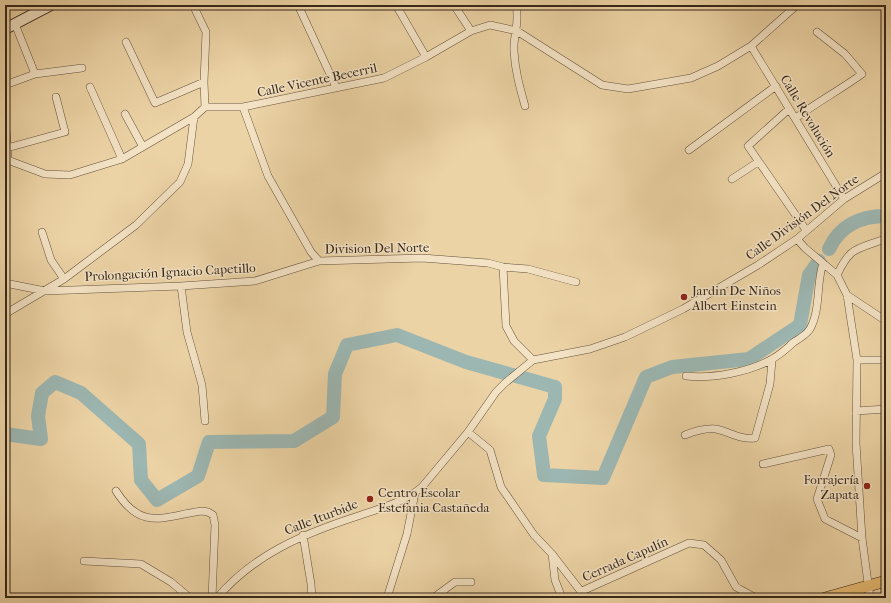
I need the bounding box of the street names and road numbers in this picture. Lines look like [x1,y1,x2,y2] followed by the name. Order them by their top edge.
[256,60,379,100] street label: Calle Vicente Becerril
[777,72,839,160] street label: Calle Revolución
[743,171,862,263] street label: Calle División Del Norte
[324,240,430,256] street label: Division Del Norte
[84,260,256,284] street label: Prolongación Ignacio Capetillo
[282,496,360,538] street label: Calle Iturbide
[580,533,671,585] street label: Cerrada Capulín

